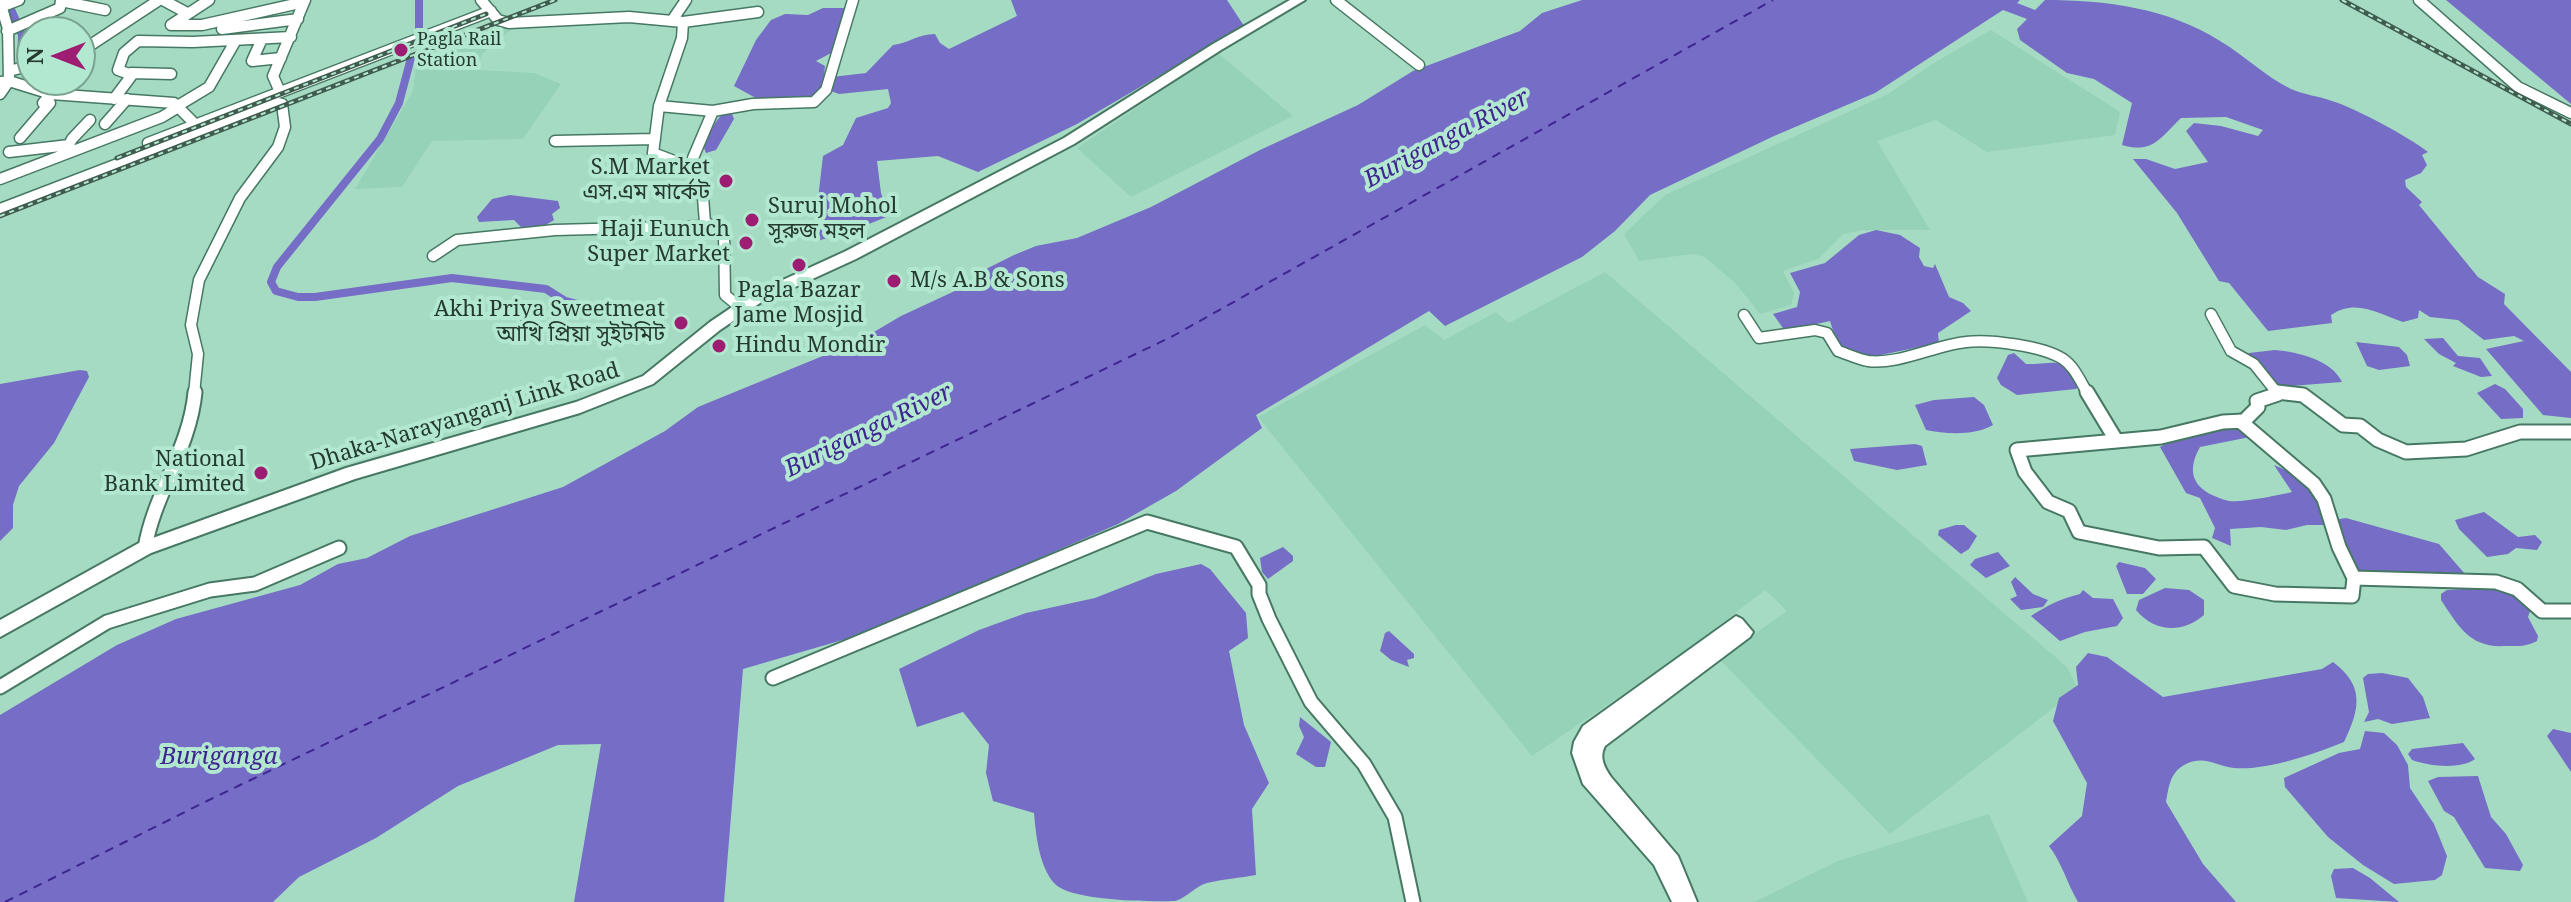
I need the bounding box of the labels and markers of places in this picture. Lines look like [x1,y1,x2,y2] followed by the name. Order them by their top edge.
[417,29,501,72] place label: Pagla Rail Station
[392,41,410,59] marker: Pagla Rail Station
[582,155,710,206] place label: S.M Market এস.এম মার্কেট
[717,172,735,190] marker: S.M Market এস.এম মার্কেট
[768,194,897,246] place label: Suruj Mohol সূরুজ মহল
[743,211,761,229] marker: Suruj Mohol সূরুজ মহল
[587,217,730,268] place label: Haji Eunuch Super Market
[737,234,755,252] marker: Haji Eunuch Super Market
[790,256,808,274] marker: Pagla Bazar Jame Mosjid
[910,268,1065,294] place label: M/s A.B & Sons
[885,272,903,290] marker: M/s A.B & Sons
[735,278,863,330] place label: Pagla Bazar Jame Mosjid
[434,297,665,348] place label: Akhi Priya Sweetmeat আখি প্রিয়া সুইটমিট
[672,314,690,332] marker: Akhi Priya Sweetmeat আখি প্রিয়া সুইটমিট
[735,333,885,359] place label: Hindu Mondir
[710,337,728,355] marker: Hindu Mondir
[104,447,245,498] place label: National Bank Limited
[252,464,270,482] marker: National Bank Limited

